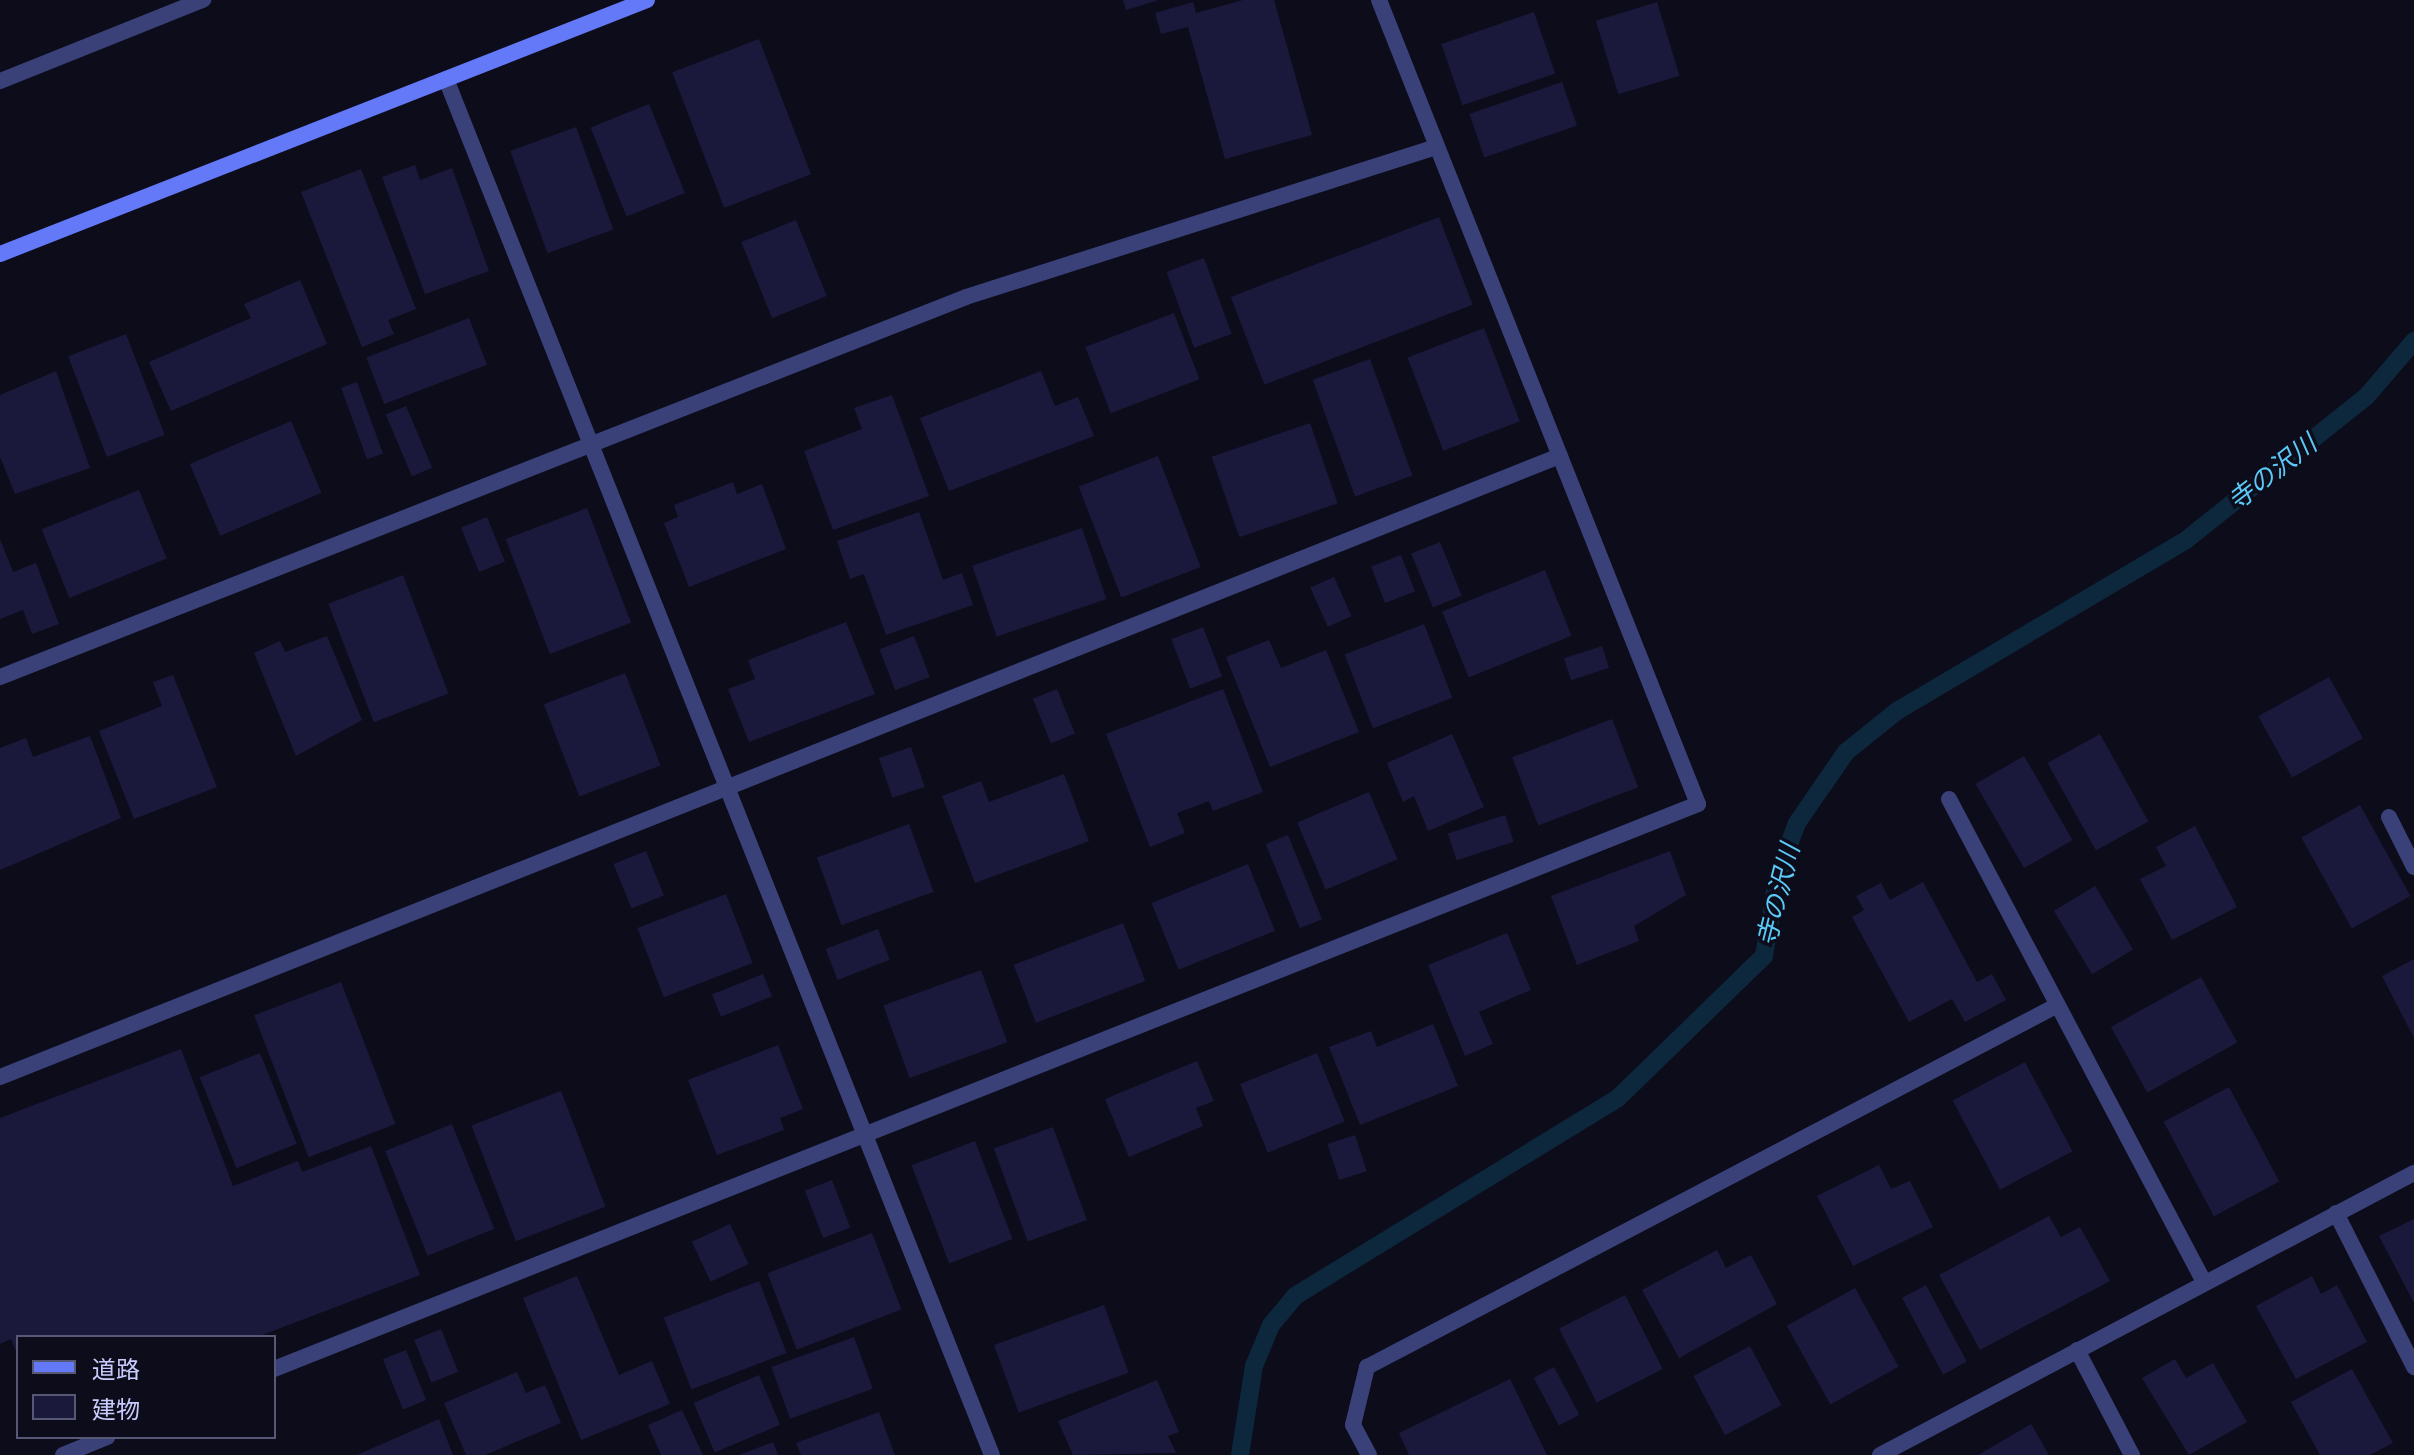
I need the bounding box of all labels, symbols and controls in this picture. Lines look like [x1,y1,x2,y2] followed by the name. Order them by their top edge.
[2221,428,2323,516] water label: 寺の沢川
[1750,841,1806,949] water label: 寺の沢川
[16,1335,276,1439] legend
[92,1352,140,1385] text: 道路
[92,1392,140,1425] text: 建物

